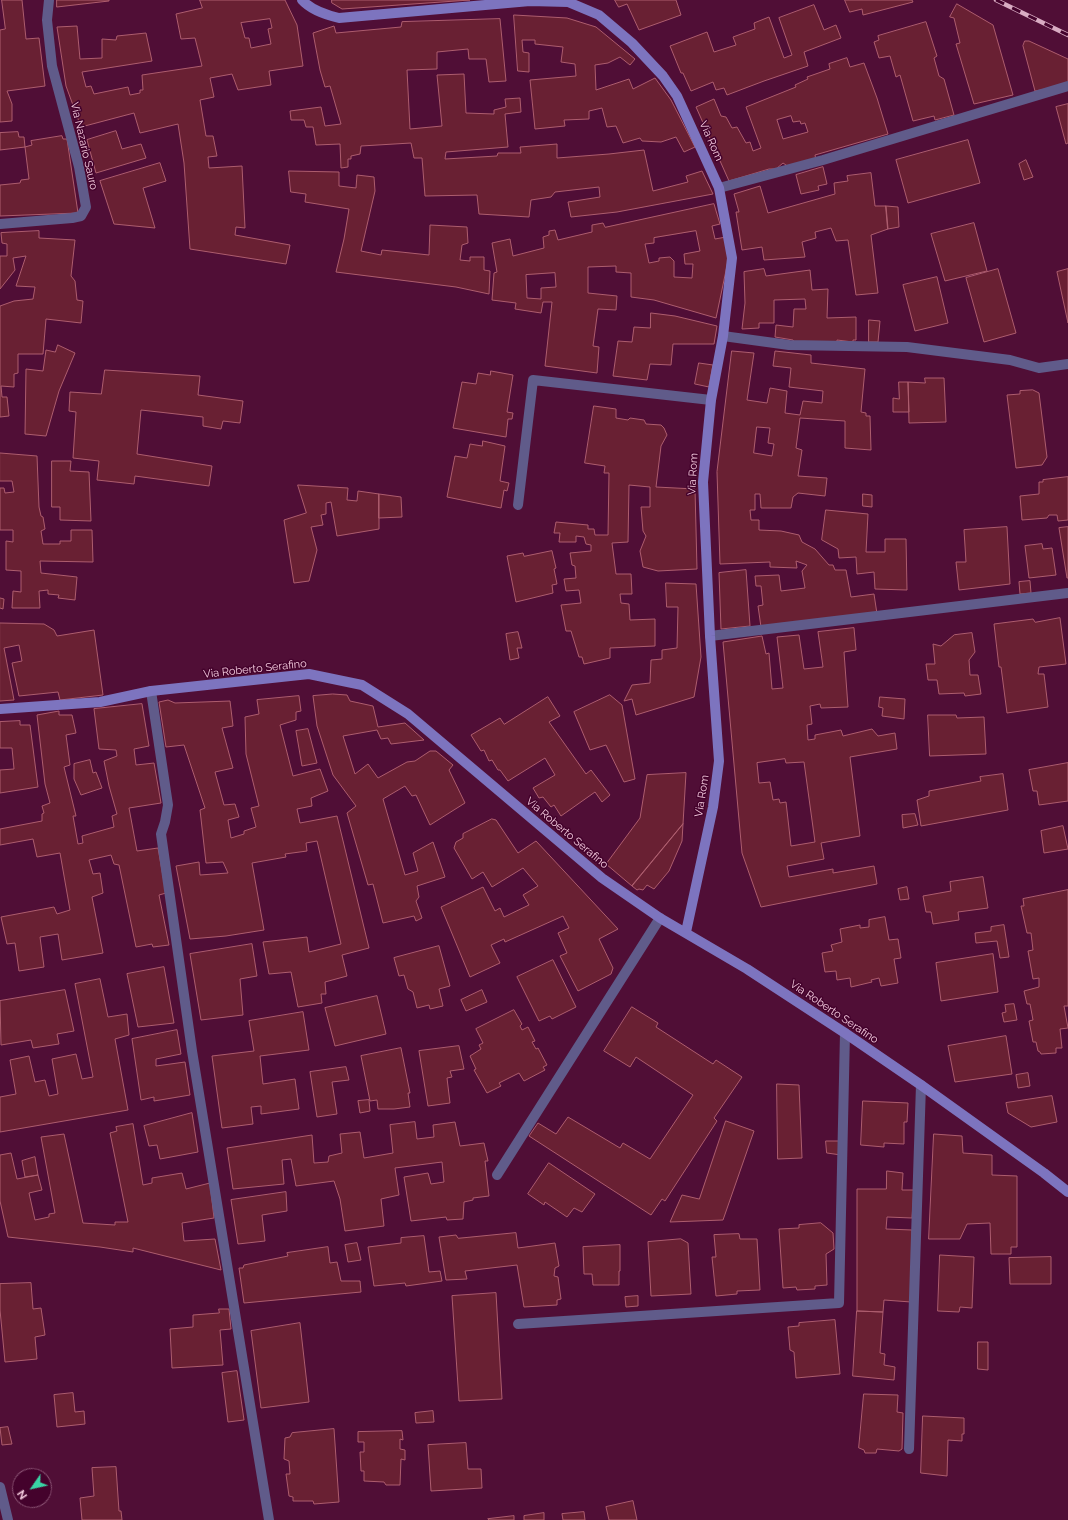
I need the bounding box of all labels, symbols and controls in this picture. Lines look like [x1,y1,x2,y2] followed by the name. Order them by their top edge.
[67,101,101,191] street label: Via Nazario Sauro
[696,119,726,163] street label: Via Rom
[685,453,701,495] street label: Via Rom
[203,657,307,681] street label: Via Roberto Serafino
[692,774,712,818] street label: Via Rom
[523,795,611,871] street label: Via Roberto Serafino
[787,978,881,1046] street label: Via Roberto Serafino
[12,1468,52,1508] north arrow
[15,1487,30,1502] text: N

